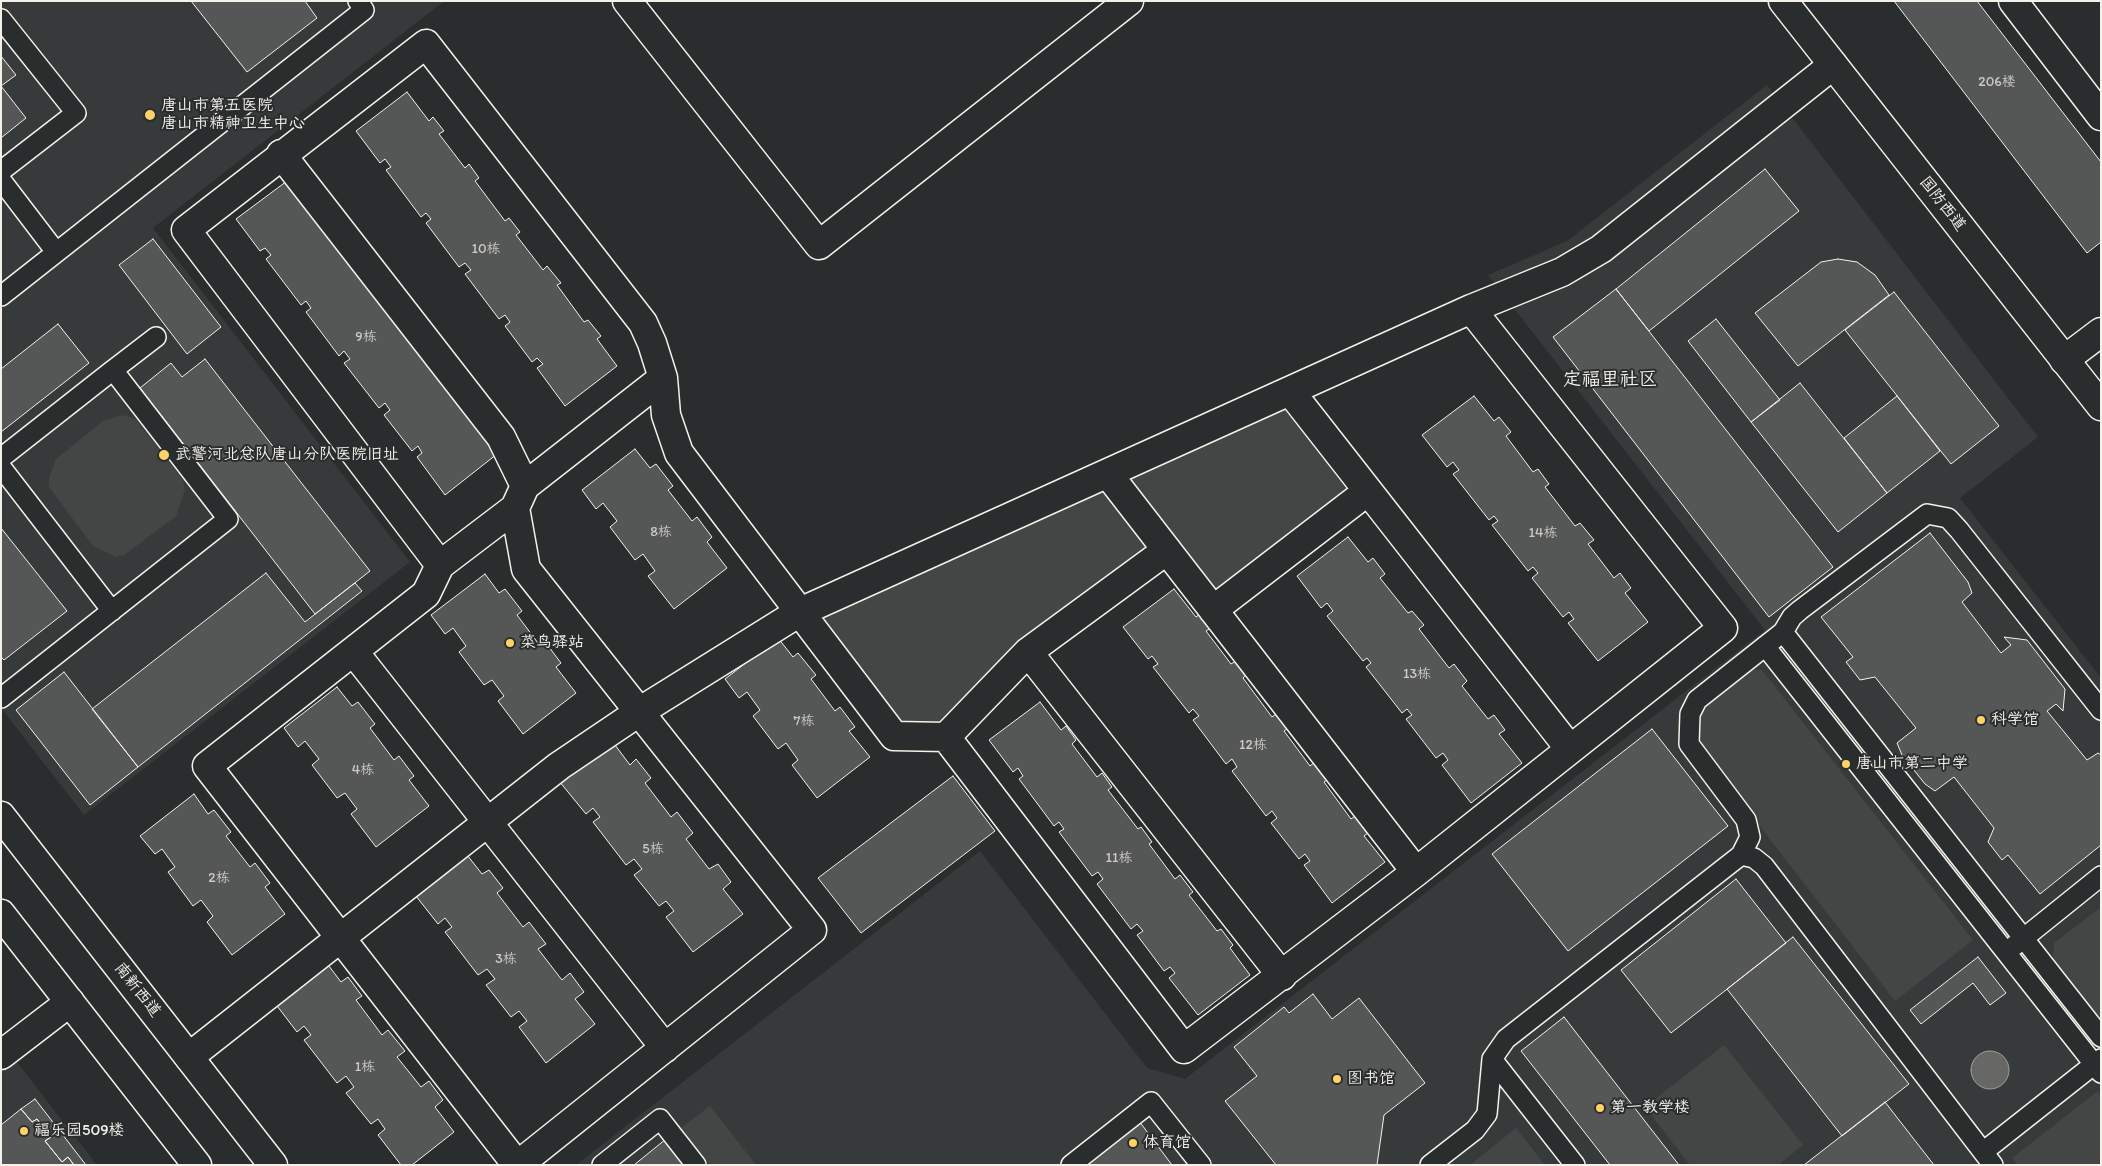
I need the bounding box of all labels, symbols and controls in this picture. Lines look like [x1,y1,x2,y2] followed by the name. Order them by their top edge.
[1978,74,2016,90] house number: 206楼
[161,96,305,134] place label: 唐山市第五医院 唐山市精神卫生中心
[143,108,157,122] marker: 唐山市第五医院 唐山市精神卫生中心
[1915,173,1969,235] street label: 国防西道
[471,241,501,257] house number: 10栋
[355,329,377,345] house number: 9栋
[1563,369,1657,391] district label: 定福里社区
[175,445,399,465] place label: 武警河北总队唐山分队医院旧址
[157,448,171,462] marker: 武警河北总队唐山分队医院旧址
[650,524,672,540] house number: 8栋
[1529,525,1557,541] house number: 14栋
[520,633,584,653] place label: 菜鸟驿站
[504,637,516,649] marker: 菜鸟驿站
[1403,666,1431,682] house number: 13栋
[1991,710,2039,730] place label: 科学馆
[794,713,814,729] house number: 7栋
[1975,714,1987,726] marker: 科学馆
[1239,737,1267,753] house number: 12栋
[1856,754,1968,774] place label: 唐山市第二中学
[1840,758,1852,770] marker: 唐山市第二中学
[352,762,374,778] house number: 4栋
[642,841,664,857] house number: 5栋
[1106,850,1132,866] house number: 11栋
[208,870,230,886] house number: 2栋
[495,951,517,967] house number: 3栋
[110,959,164,1021] street label: 南新西道
[355,1059,375,1075] house number: 1栋
[1347,1069,1395,1089] place label: 图书馆
[1331,1073,1343,1085] marker: 图书馆
[1610,1098,1690,1118] place label: 第一教学楼
[1594,1102,1606,1114] marker: 第一教学楼
[34,1121,125,1141] place label: 福乐园509楼
[18,1125,30,1137] marker: 福乐园509楼
[1143,1133,1191,1153] place label: 体育馆
[1127,1137,1139,1149] marker: 体育馆

